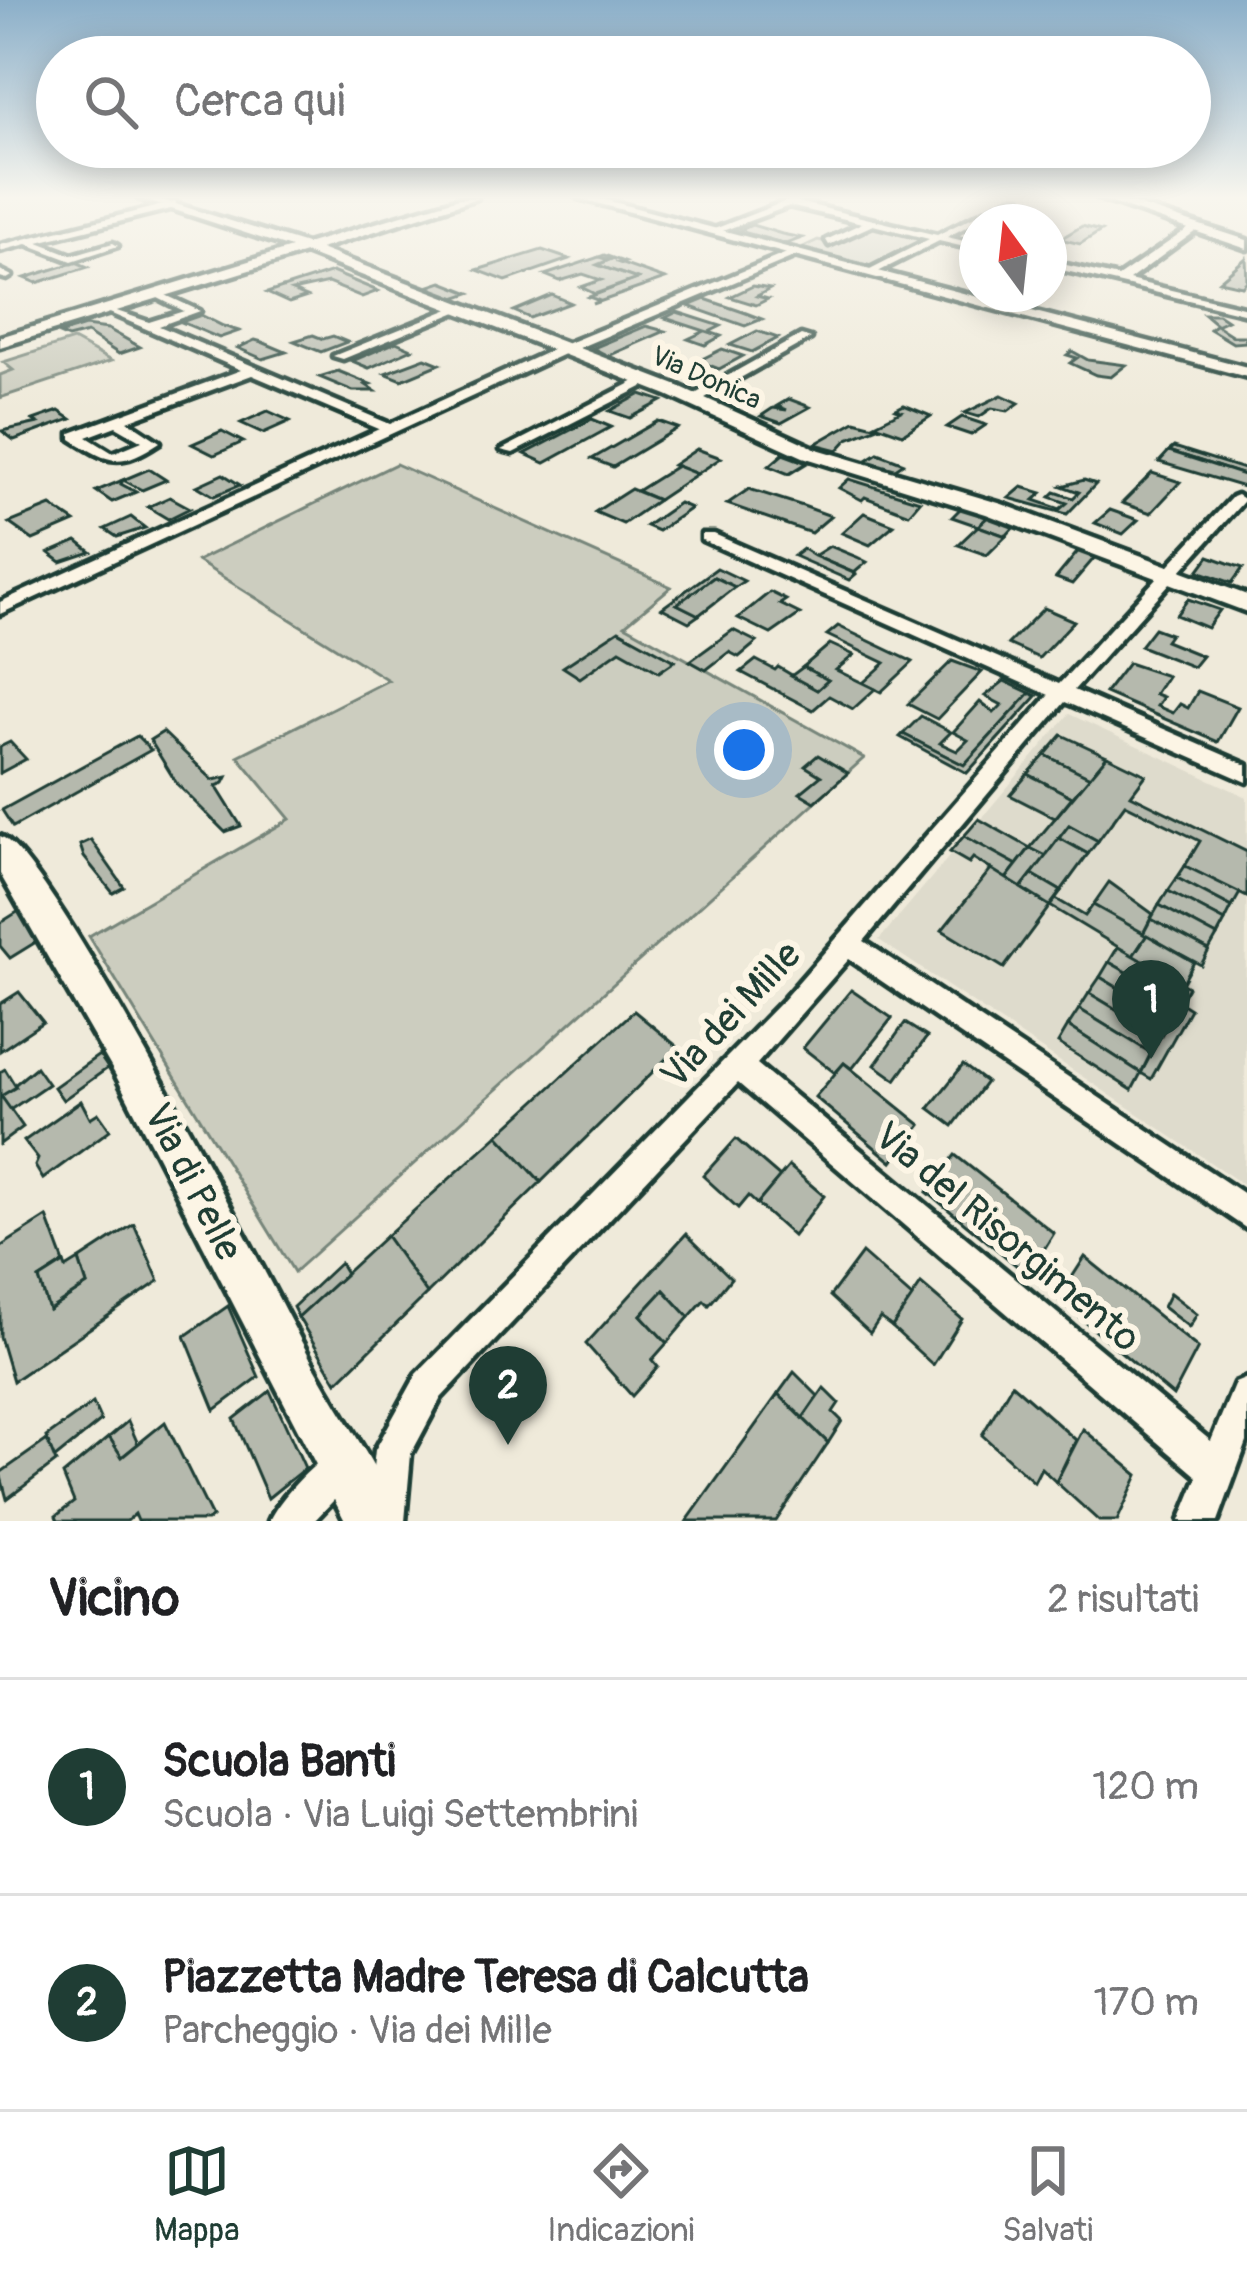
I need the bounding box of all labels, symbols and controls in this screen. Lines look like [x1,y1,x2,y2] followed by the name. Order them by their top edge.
[36,36,1211,168] search box
[78,69,144,135] icon: search
[174,74,345,130] text: Cerca qui
[959,204,1067,312] north arrow
[646,339,766,417] street label: Via Donica
[714,720,774,780] your location
[650,931,812,1099] street label: Via dei Mille
[1112,960,1190,1059] pin: 1
[133,1095,253,1269] street label: Via di Pelle
[864,1111,1150,1363] street label: Via del Risorgimento
[469,1346,547,1445] pin: 2
[48,1567,179,1631] text: Vicino
[1047,1575,1199,1624] text: 2 risultati
[162,1734,396,1790] text: Scuola Banti
[79,1762,95,1811] text: 1
[1092,1762,1199,1811] text: 120 m
[162,1790,638,1839] text: Scuola · Via Luigi Settembrini
[162,1950,809,2006] text: Piazzetta Madre Teresa di Calcutta
[76,1978,98,2027] text: 2
[1093,1978,1199,2027] text: 170 m
[162,2006,552,2055] text: Parcheggio · Via dei Mille
[154,2138,240,2251] tab: Mappa
[547,2138,694,2251] tab: Indicazioni
[1002,2138,1093,2251] tab: Salvati

